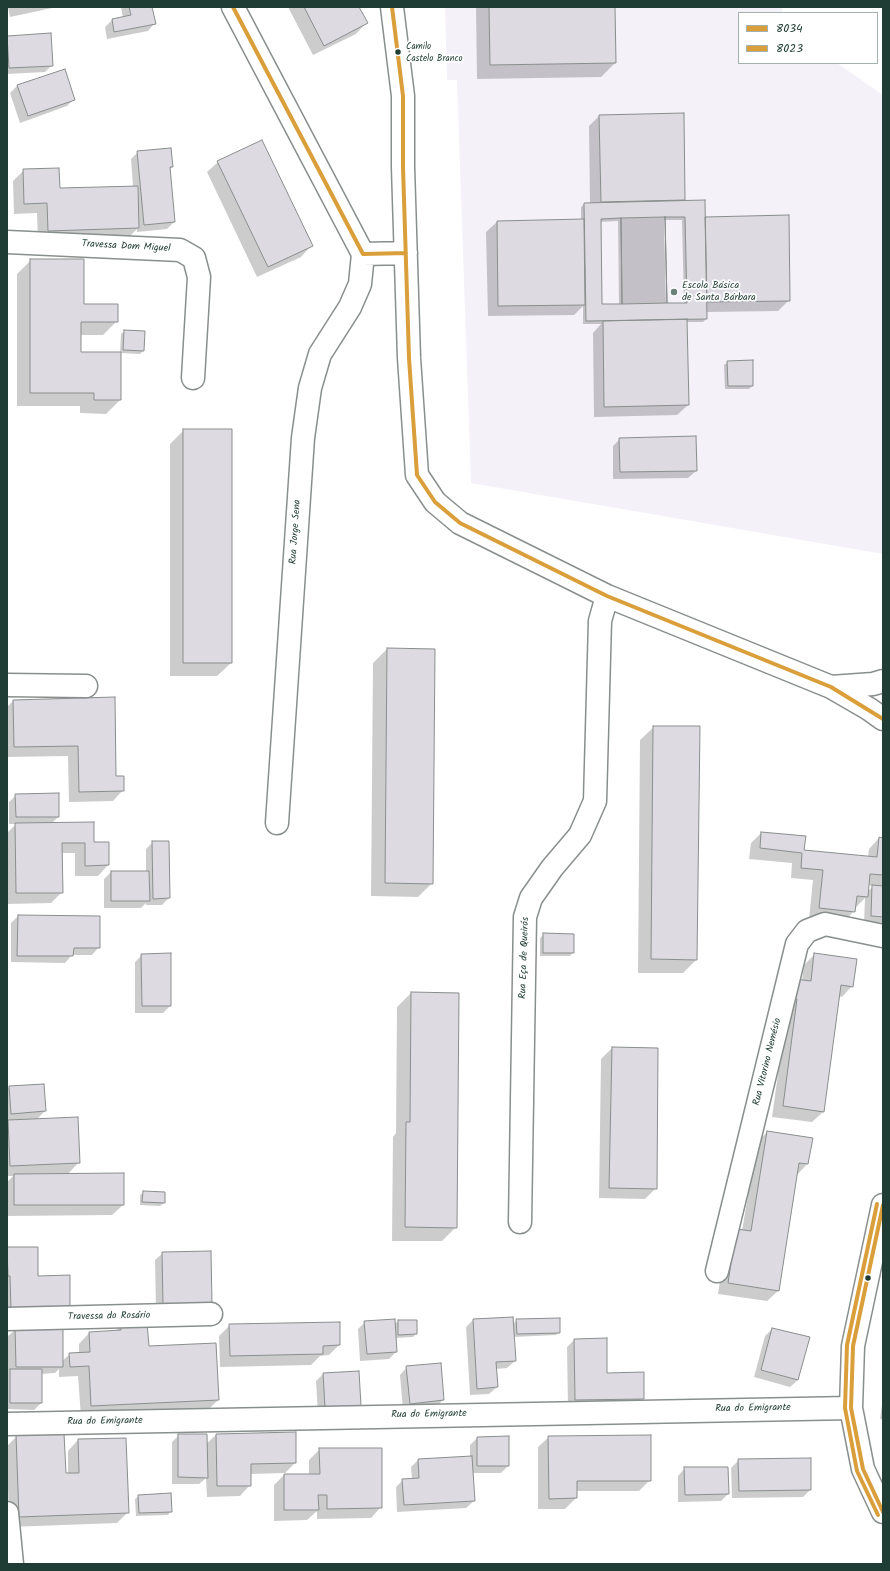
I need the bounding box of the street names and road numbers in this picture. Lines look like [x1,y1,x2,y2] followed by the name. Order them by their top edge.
[81,239,171,255] street label: Travessa Dom Miguel
[288,499,304,565] street label: Rua Jorge Sena
[518,917,532,999] street label: Rua Eça de Queirós
[751,1017,785,1107] street label: Rua Vitorino Nemésio
[68,1310,150,1324] street label: Travessa do Rosário
[715,1402,791,1416] street label: Rua do Emigrante
[391,1408,467,1422] street label: Rua do Emigrante
[67,1415,143,1429] street label: Rua do Emigrante

